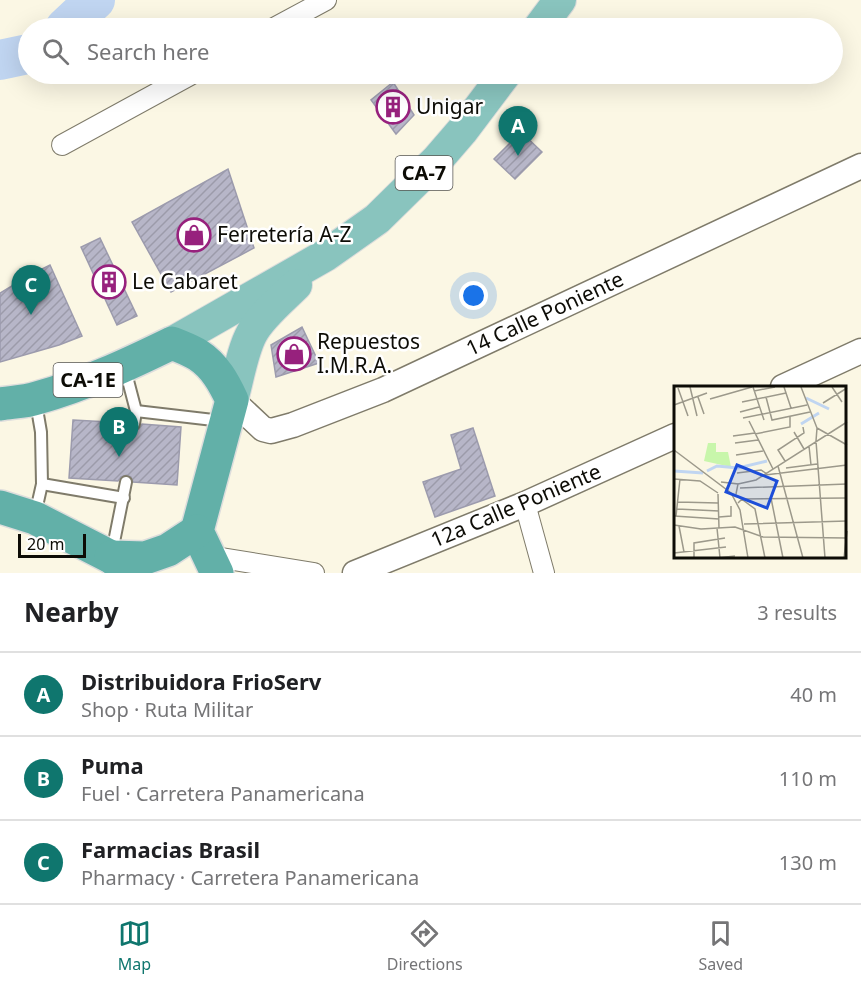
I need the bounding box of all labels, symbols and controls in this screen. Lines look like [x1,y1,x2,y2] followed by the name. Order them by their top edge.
[18,18,843,84] search box
[39,35,72,68] icon: search
[87,36,209,66] text: Search here
[375,89,411,125] building icon: Unigar
[416,92,483,120] place label: Unigar
[498,106,538,156] pin: A
[396,156,452,190] road number: CA-7
[176,217,212,253] shop icon: Ferretería A-Z
[217,220,351,248] place label: Ferretería A-Z
[91,264,127,300] building icon: Le Cabaret
[461,264,628,362] street label: 14 Calle Poniente
[12,266,51,315] pin: C
[132,267,238,295] place label: Le Cabaret
[459,281,488,310] your location
[317,327,420,379] place label: Repuestos I.M.R.A.
[276,336,312,372] shop icon: Repuestos I.M.R.A.
[54,363,122,397] road number: CA-1E
[674,386,846,558] inset map
[100,408,138,457] pin: B
[426,457,605,554] street label: 12a Calle Poniente
[18,531,86,558] scale bar
[27,533,64,555] text: 20 m
[24,594,119,630] text: Nearby
[757,599,837,626] text: 3 results
[81,666,321,696] text: Distribuidora FrioServ
[37,681,50,708] text: A
[790,681,837,708] text: 40 m
[81,696,253,723] text: Shop · Ruta Militar
[81,750,144,780] text: Puma
[37,765,50,792] text: B
[779,765,837,792] text: 110 m
[81,780,365,807] text: Fuel · Carretera Panamericana
[81,834,260,864] text: Farmacias Brasil
[37,849,50,876] text: C
[779,849,837,876] text: 130 m
[81,864,419,891] text: Pharmacy · Carretera Panamericana
[118,917,151,975] tab: Map
[387,917,463,975] tab: Directions
[698,917,743,975] tab: Saved

